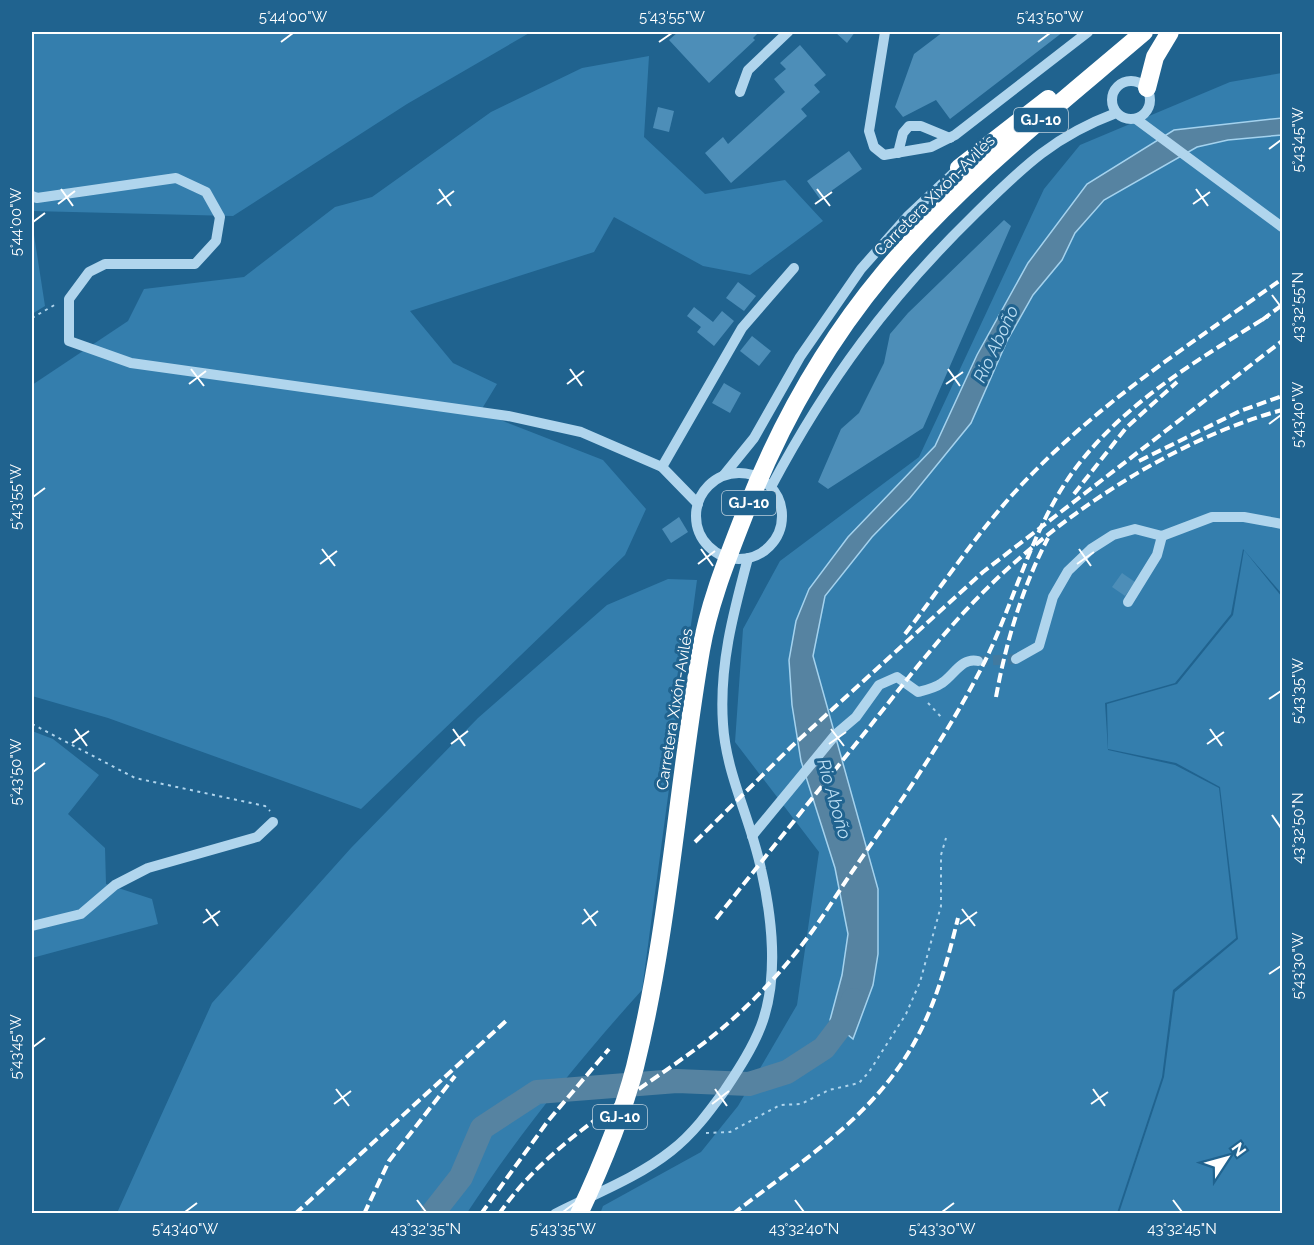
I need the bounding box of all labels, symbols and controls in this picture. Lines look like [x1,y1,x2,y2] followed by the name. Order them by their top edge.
[259,8,328,26] text: 5°44'00"W
[639,8,705,26] text: 5°43'55"W
[1016,8,1084,26] text: 5°43'50"W
[1289,107,1307,173] text: 5°43'45"W
[1014,108,1068,132] road number: GJ-10
[870,131,999,260] street label: Carretera Xixón-Avilés
[7,187,25,256] text: 5°44'00"W
[1289,272,1307,342] text: 43°32'55"N
[969,302,1022,386] water label: Rio Aboño
[1289,382,1307,448] text: 5°43'40"W
[7,464,25,530] text: 5°43'55"W
[722,491,776,515] road number: GJ-10
[652,627,697,791] street label: Carretera Xixón-Avilés
[1289,658,1307,724] text: 5°43'35"W
[7,738,25,806] text: 5°43'50"W
[813,756,856,841] water label: Rio Aboño
[1289,792,1307,864] text: 43°32'50"N
[1289,932,1307,1000] text: 5°43'30"W
[7,1014,25,1080] text: 5°43'45"W
[593,1105,647,1129] road number: GJ-10
[1197,1128,1257,1188] north arrow
[1227,1139,1250,1160] text: N
[152,1220,218,1238] text: 5°43'40"W
[391,1220,461,1238] text: 43°32'35"N
[530,1220,596,1238] text: 5°43'35"W
[769,1220,839,1238] text: 43°32'40"N
[908,1220,976,1238] text: 5°43'30"W
[1147,1220,1217,1238] text: 43°32'45"N

